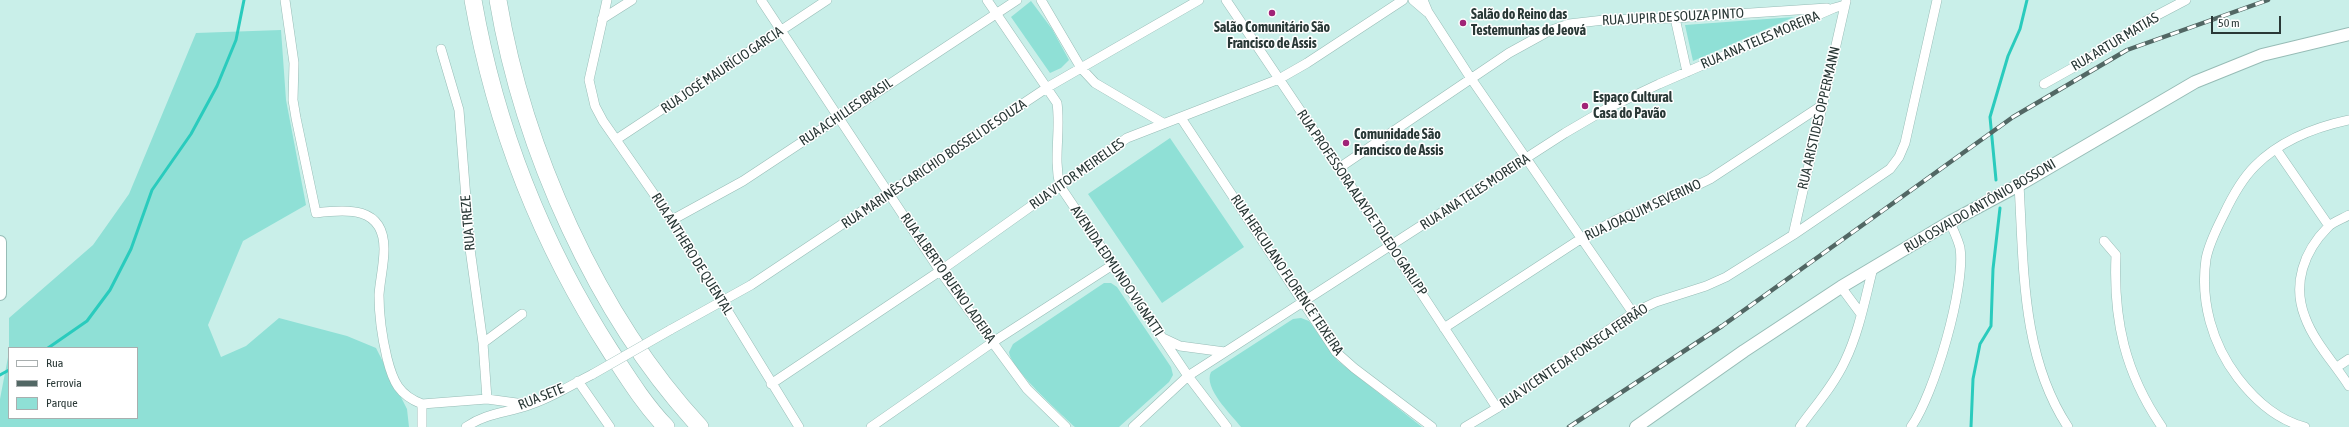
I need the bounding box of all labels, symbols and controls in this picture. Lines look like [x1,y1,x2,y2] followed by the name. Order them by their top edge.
[1602,5,1744,29] street label: RUA JUPIR DE SOUZA PINTO
[1471,7,1586,40] place label: Salão do Reino das Testemunhas de Jeová
[1698,7,1822,73] street label: RUA ANA TELES MOREIRA
[1267,8,1277,18] marker: Salão Comunitário São Francisco de Assis
[2213,8,2283,34] scale bar
[2068,9,2162,75] street label: RUA ARTUR MATIAS
[2218,16,2240,30] text: 50 m
[1458,18,1468,28] marker: Salão do Reino das Testemunhas de Jeová
[1214,20,1330,52] place label: Salão Comunitário São Francisco de Assis
[658,23,786,117] street label: RUA JOSÉ MAURÍCIO GARCIA
[1794,45,1844,191] street label: RUA ARISTIDES OPPERMANN
[796,75,896,149] street label: RUA ACHILLES BRASIL
[1593,90,1672,122] place label: Espaço Cultural Casa do Pavão
[838,96,1030,232] street label: RUA MARINÊS CARICHIO BOSSELI DE SOUZA
[1580,101,1590,111] marker: Espaço Cultural Casa do Pavão
[1293,107,1431,299] street label: RUA PROFESSORA ALAYDE TOLEDO GARLIPP
[1354,127,1443,160] place label: Comunidade São Francisco de Assis
[1026,135,1128,213] street label: RUA VITOR MEIRELLES
[1341,138,1351,148] marker: Comunidade São Francisco de Assis
[1417,150,1533,234] street label: RUA ANA TELES MOREIRA
[1901,156,2059,256] street label: RUA OSVALDO ANTÔNIO BOSSONI
[1582,176,1704,244] street label: RUA JOAQUIM SEVERINO
[648,190,736,318] street label: RUA ANTHERO DE QUENTAL
[1227,192,1347,358] street label: RUA HERCULANO FLORENCE TEIXEIRA
[457,195,479,251] street label: RUA TREZE
[1067,203,1167,339] street label: AVENIDA EDMUNDO VIGNATTI
[897,210,999,346] street label: RUA ALBERTO BUENO LADEIRA
[1497,300,1651,412] street label: RUA VICENTE DA FONSECA FERRÃO
[8,347,138,419] legend
[46,356,63,370] text: Rua
[46,376,82,390] text: Ferrovia
[516,380,566,414] street label: RUA SETE
[46,396,78,410] text: Parque

